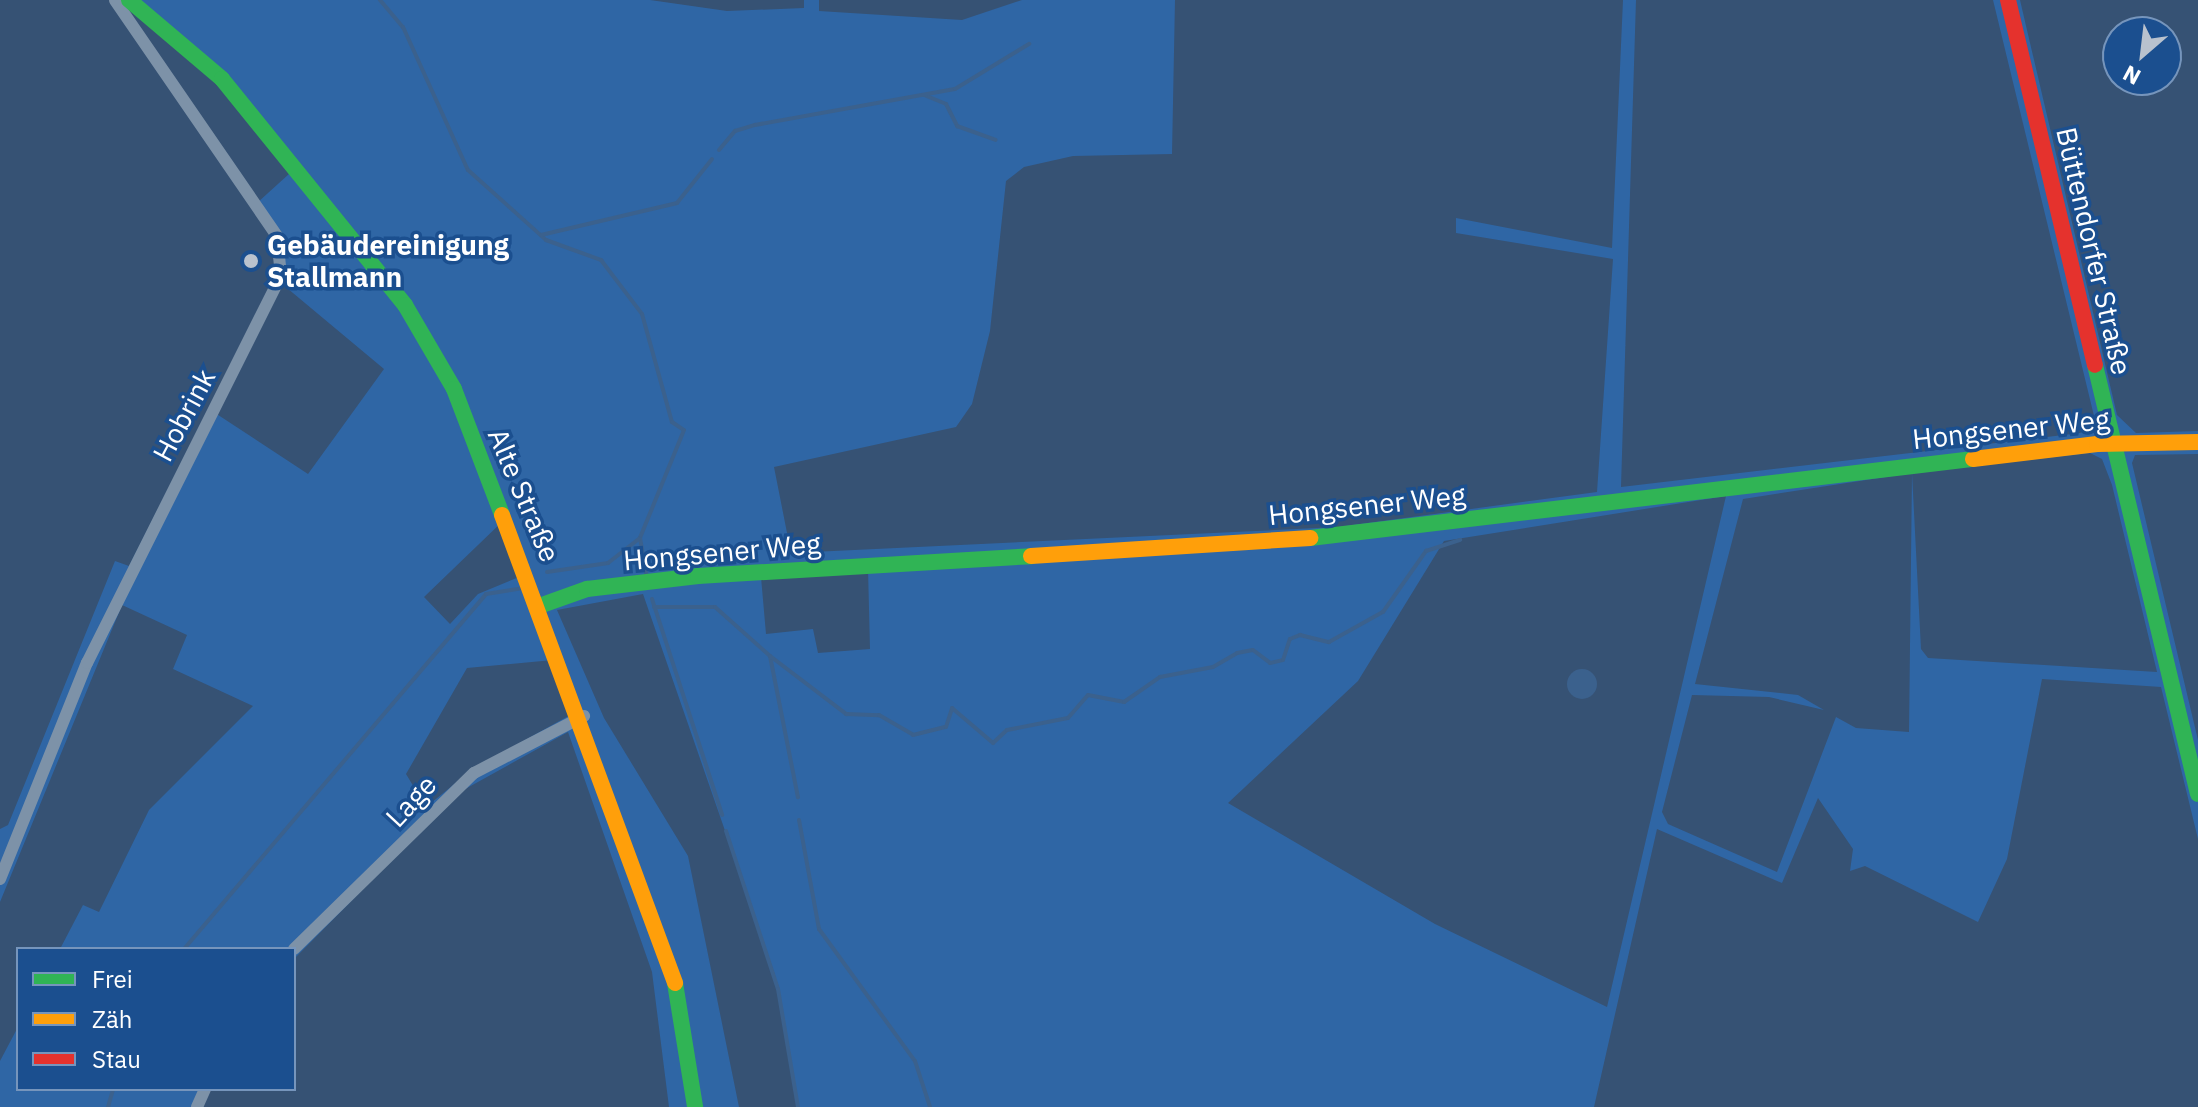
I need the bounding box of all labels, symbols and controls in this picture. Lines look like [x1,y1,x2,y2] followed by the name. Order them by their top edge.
[2102,16,2182,96] north arrow
[2118,59,2145,92] text: N
[2049,124,2139,378] street label: Büttendorfer Straße
[267,228,509,294] place label: Gebäudereinigung Stallmann
[242,252,260,270] marker: Gebäudereinigung Stallmann
[146,363,222,467] street label: Hobrink
[1911,402,2111,456] street label: Hongsener Weg
[481,423,567,567] street label: Alte Straße
[1267,478,1467,532] street label: Hongsener Weg
[622,527,822,577] street label: Hongsener Weg
[379,768,443,834] street label: Lage
[16,947,296,1091] legend
[92,963,133,995] text: Frei
[92,1003,132,1035] text: Zäh
[92,1043,141,1075] text: Stau

